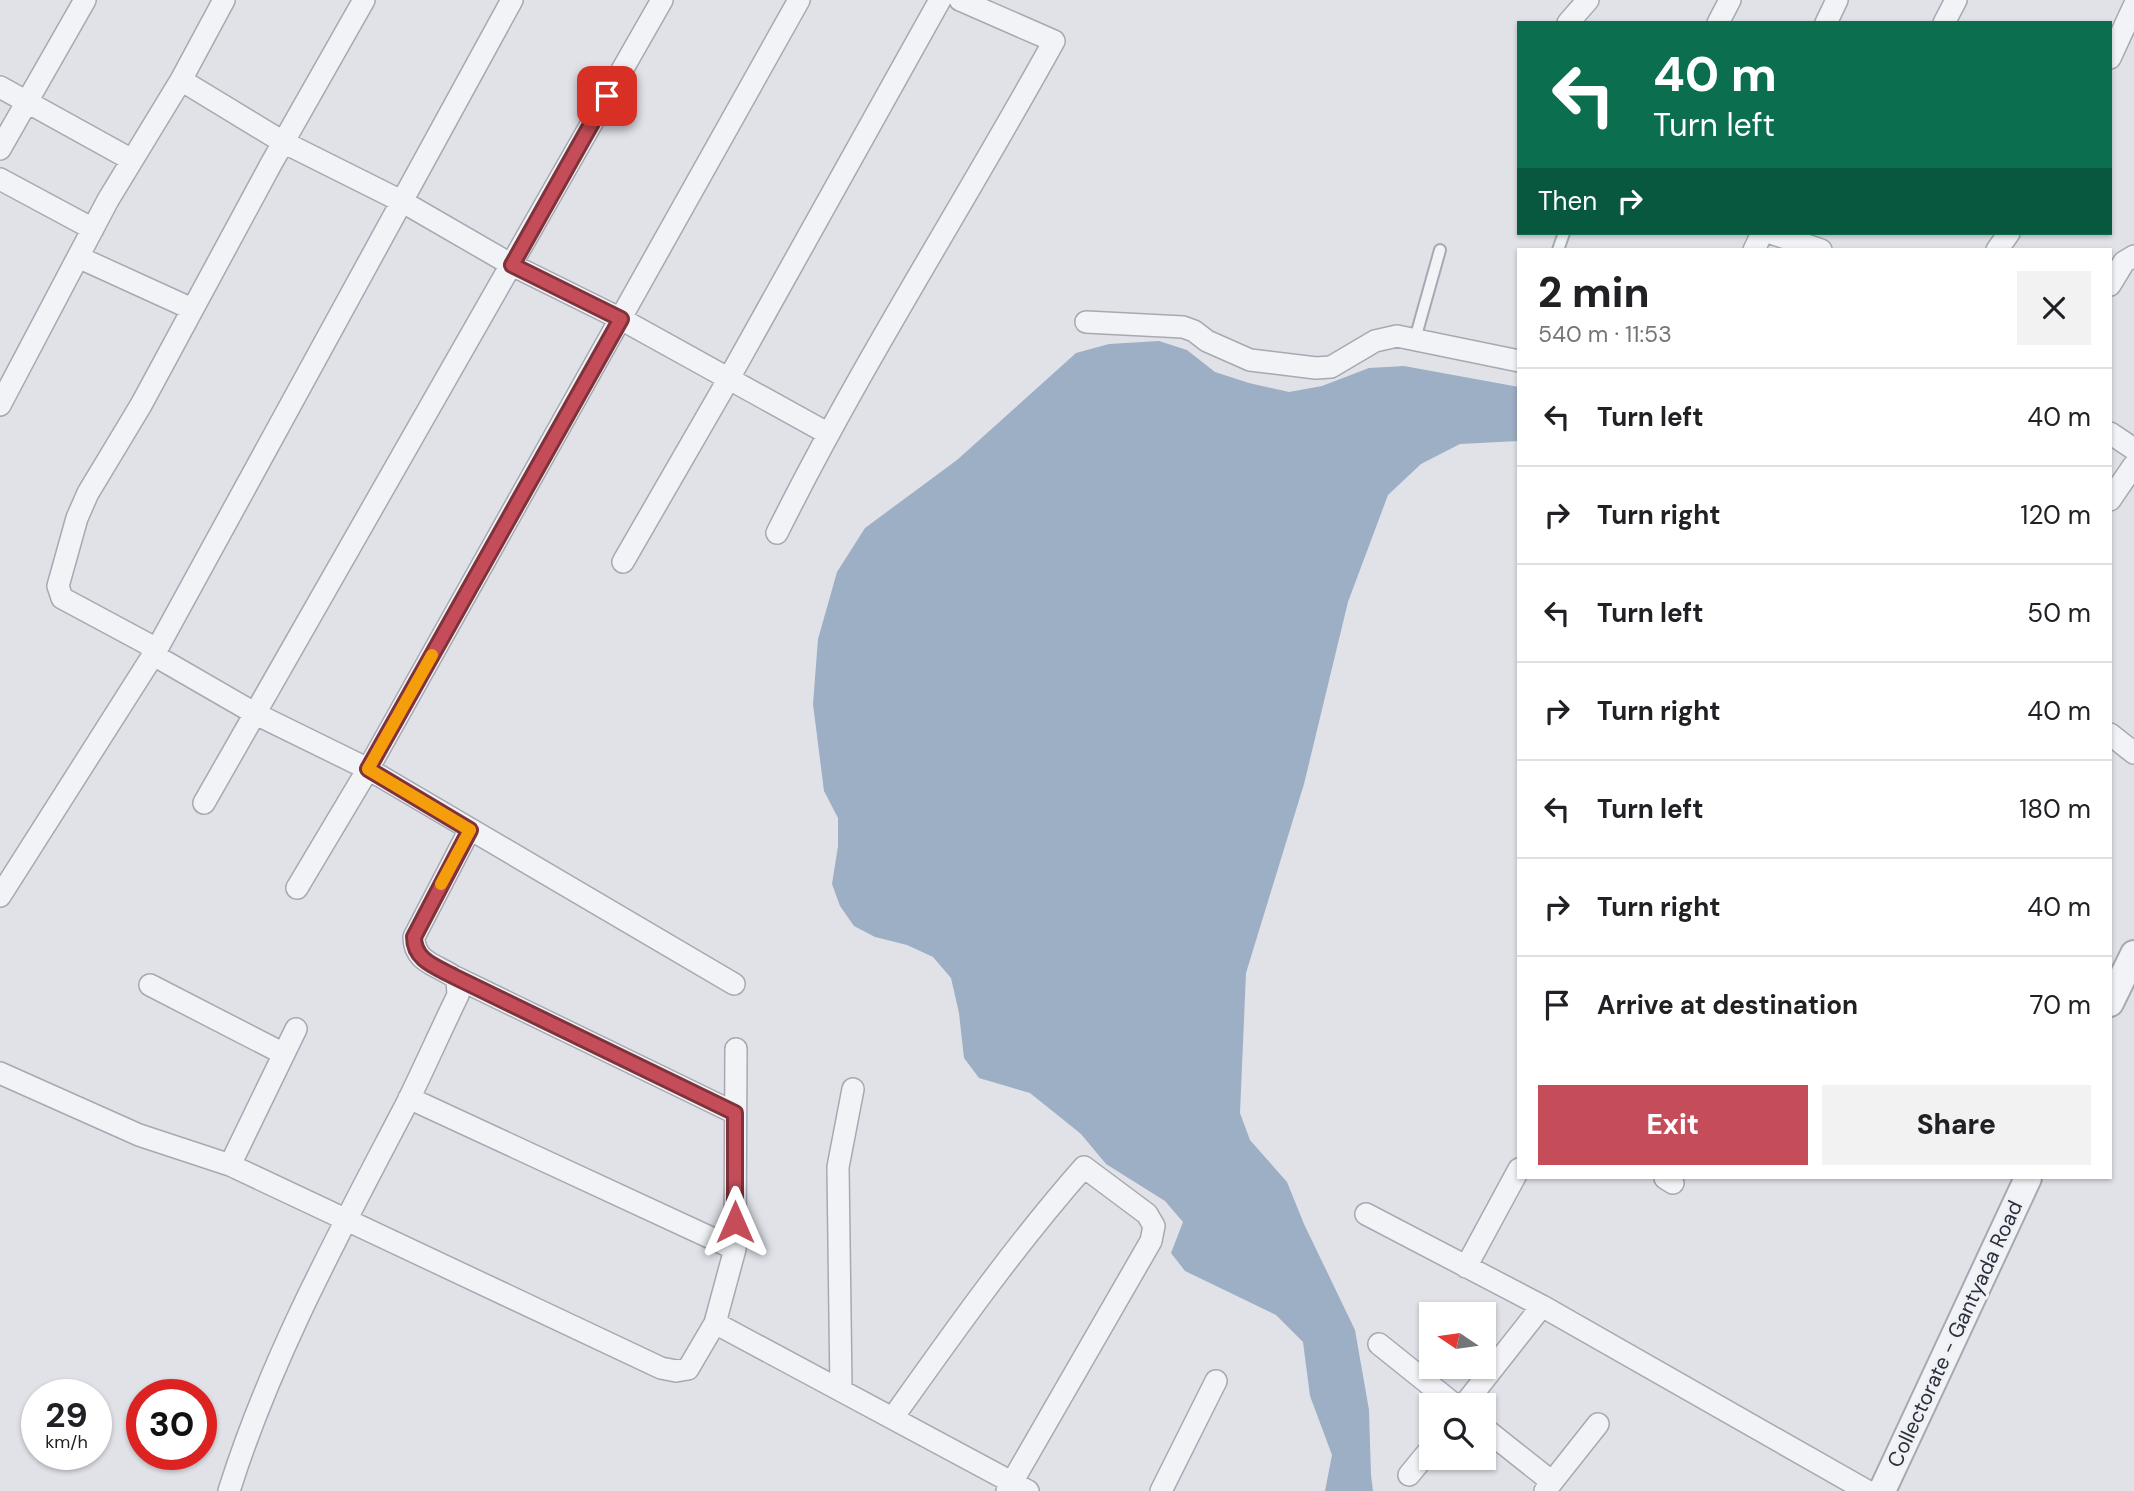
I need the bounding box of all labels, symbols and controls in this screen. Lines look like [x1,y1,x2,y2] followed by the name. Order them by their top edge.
[1653,42,1777,106] text: 40 m
[1538,49,1629,140] icon: left
[577,66,637,126] pin
[588,77,626,115] icon: arrive
[1653,104,1775,146] text: Turn left
[1611,182,1649,220] icon: right
[1538,184,1597,218] text: Then
[1538,265,1649,320] text: 2 min
[2017,271,2091,345] button: close
[1538,319,1672,349] text: 540 m · 11:53
[1538,398,1576,436] icon: left
[1597,400,1704,434] text: Turn left
[2027,400,2091,434] text: 40 m
[1538,496,1576,534] icon: right
[1597,498,1721,532] text: Turn right
[2020,498,2091,532] text: 120 m
[1538,594,1576,632] icon: left
[1597,596,1704,630] text: Turn left
[2027,596,2091,630] text: 50 m
[1538,692,1576,730] icon: right
[1597,694,1721,728] text: Turn right
[2027,694,2091,728] text: 40 m
[1538,790,1576,828] icon: left
[1597,792,1704,826] text: Turn left
[2019,792,2091,826] text: 180 m
[1538,888,1576,926] icon: right
[1597,890,1721,924] text: Turn right
[2027,890,2091,924] text: 40 m
[1538,986,1576,1024] icon: arrive
[1597,988,1858,1022] text: Arrive at destination
[2030,988,2091,1022] text: 70 m
[1538,1085,1808,1165] button: Exit
[1822,1085,2091,1165] button: Share
[698,1185,772,1259] position arrow
[1881,1196,2029,1472] street label: Collectorate - Gantyada Road
[1419,1302,1496,1379] north arrow
[1419,1302,1496,1470] map controls
[126,1379,217,1470] speed limit sign: 30
[45,1392,88,1438] text: 29
[1419,1393,1496,1470] button: search
[45,1430,88,1454] text: km/h

